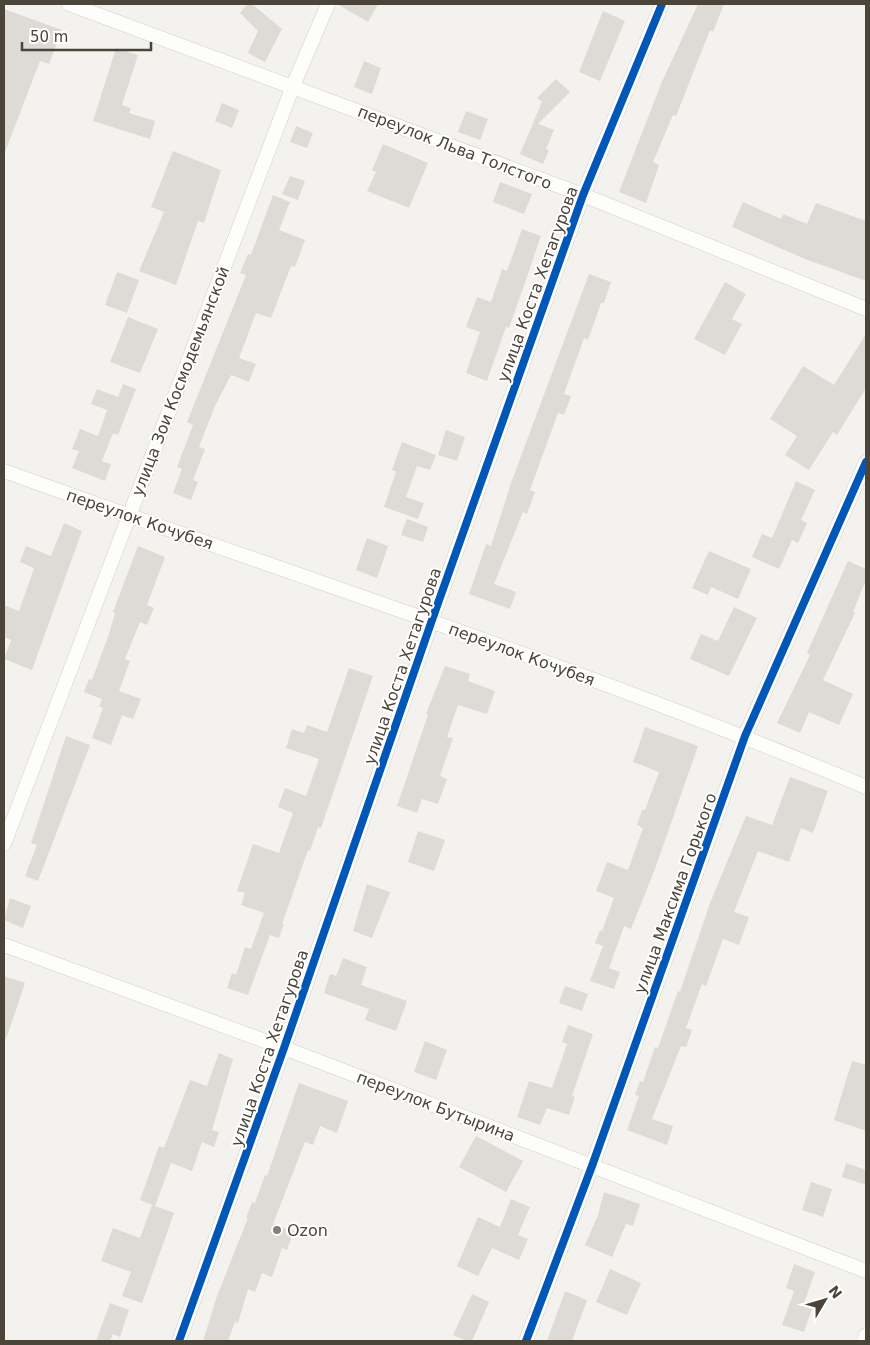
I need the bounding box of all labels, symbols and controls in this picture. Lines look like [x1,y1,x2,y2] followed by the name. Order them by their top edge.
[22,20,151,52] scale bar
[30,28,68,46] text: 50 m
[355,102,554,193] street label: переулок Льва Толстого
[493,184,582,385] street label: улица Коста Хетагурова
[128,264,233,499] street label: улица Зои Космодемьянской
[64,485,216,554] street label: переулок Кочубея
[360,565,445,767] street label: улица Коста Хетагурова
[446,619,597,690] street label: переулок Кочубея
[630,790,721,996] street label: улица Максима Горького
[227,947,312,1149] street label: улица Коста Хетагурова
[354,1068,518,1145] street label: переулок Бутырина
[287,1221,328,1240] place label: Ozon
[271,1224,283,1236] marker: Ozon
[800,1275,850,1325] north arrow
[825,1282,845,1302] text: N

